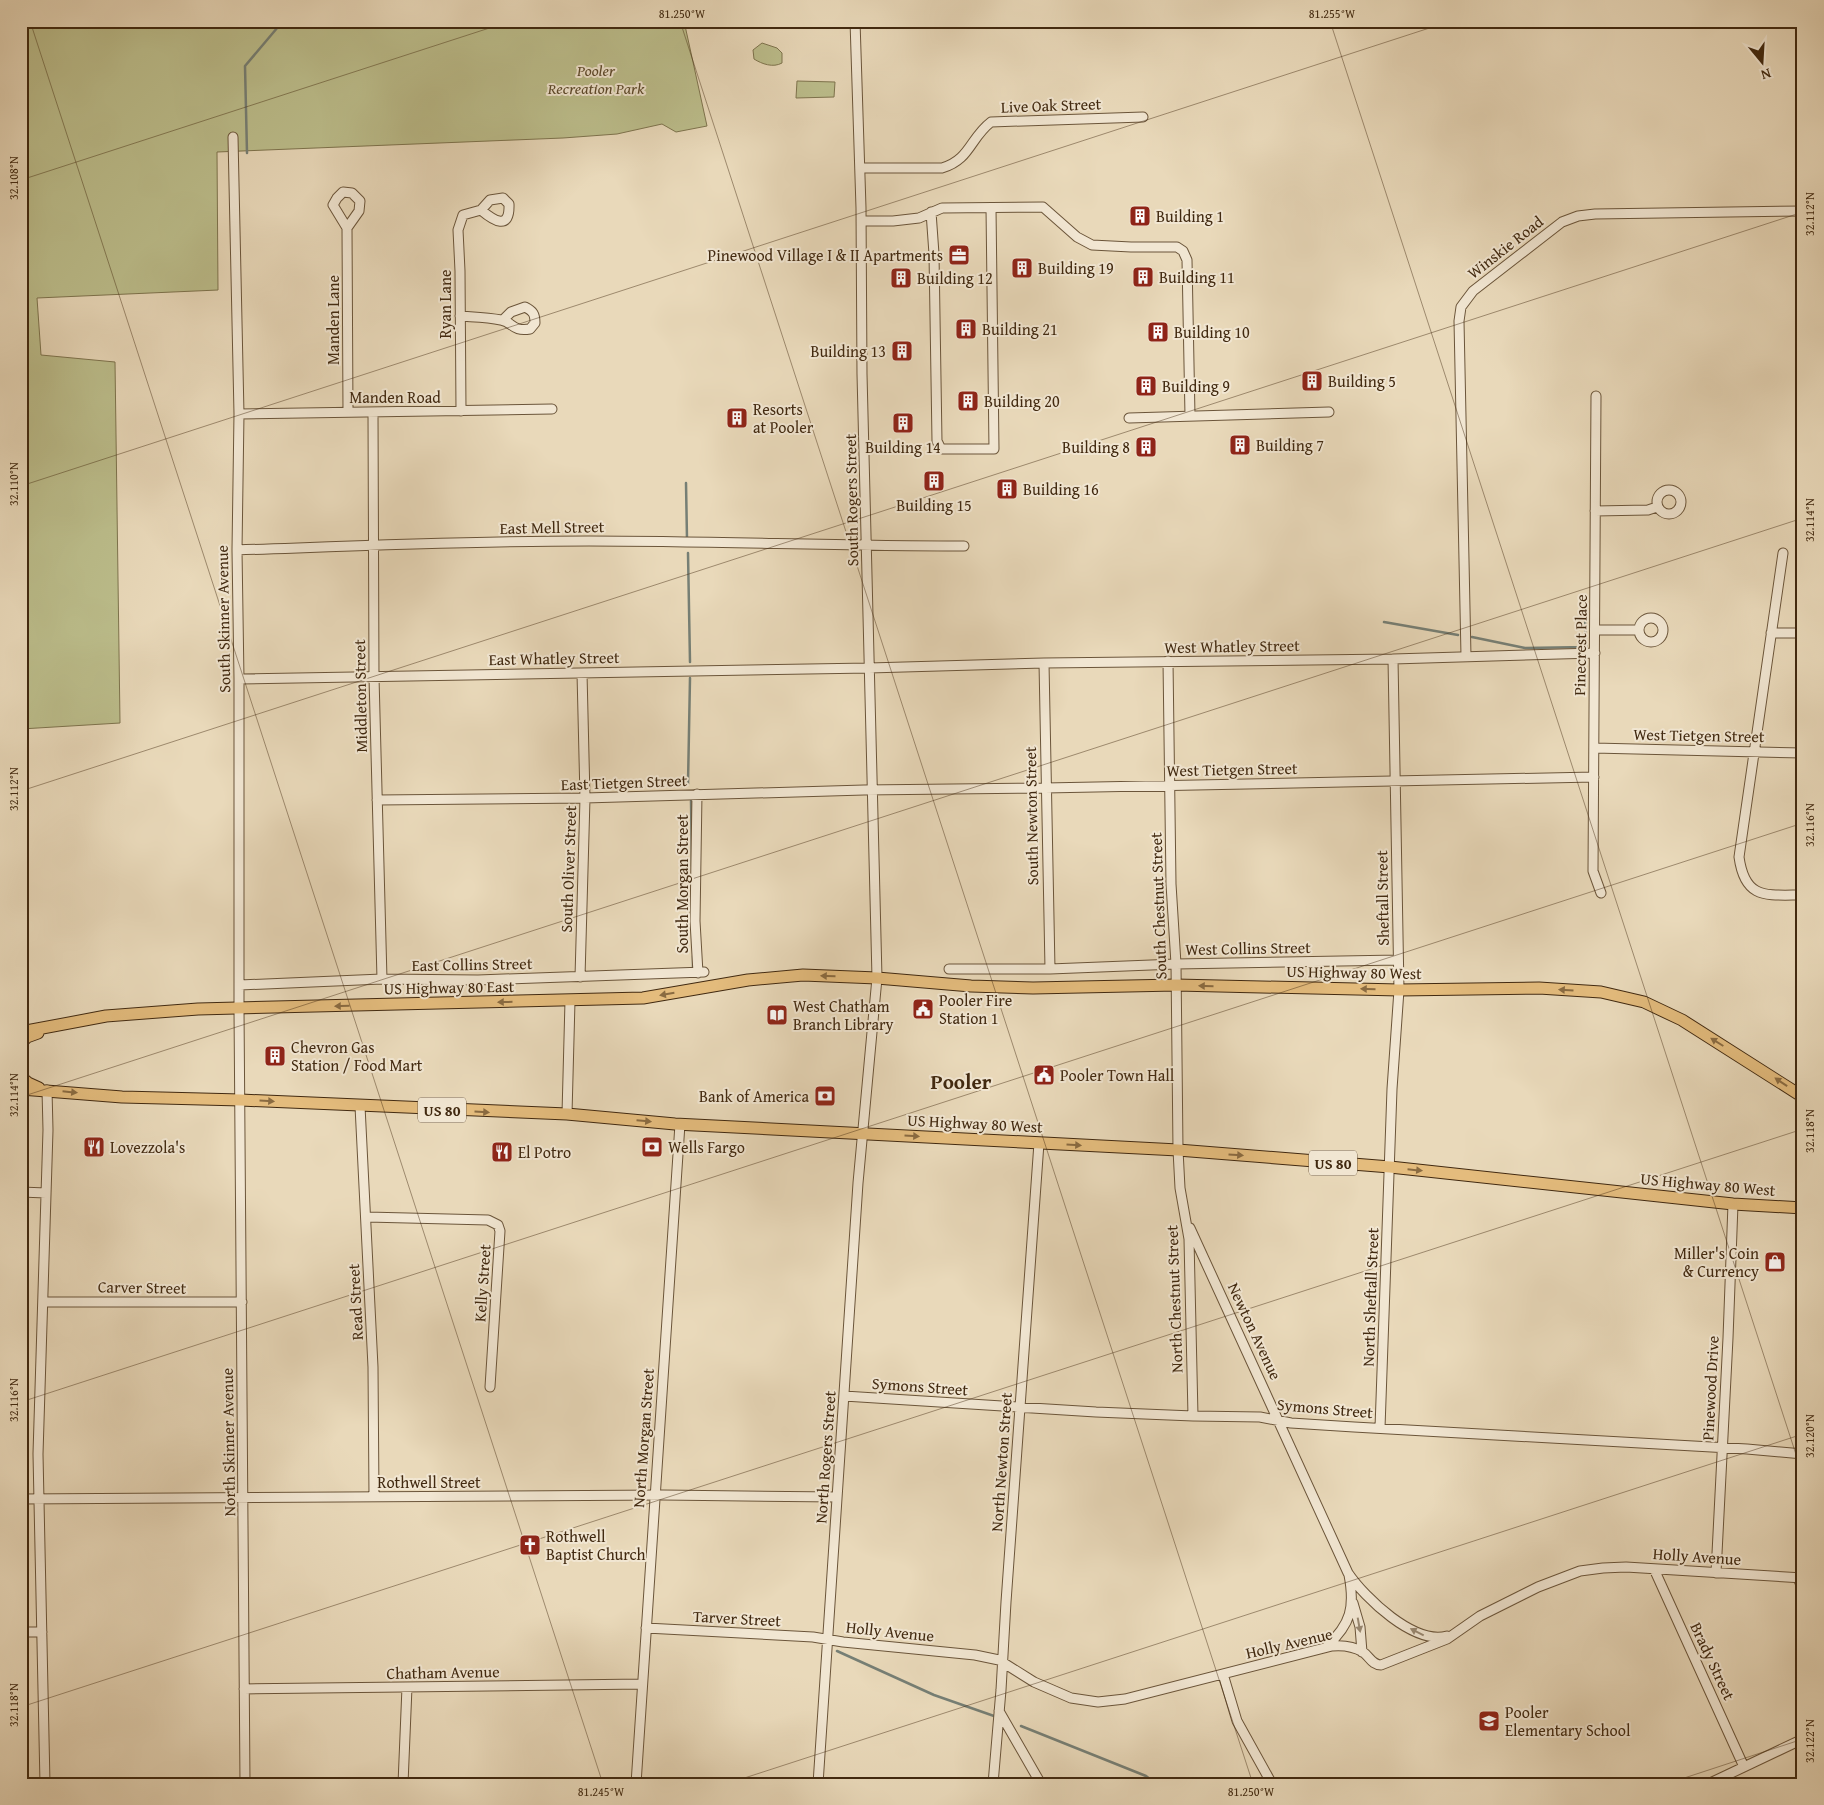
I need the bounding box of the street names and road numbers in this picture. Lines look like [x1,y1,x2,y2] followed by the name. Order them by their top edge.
[1000,91,1102,119] street label: Live Oak Street
[1462,209,1548,284] street label: Winskie Road
[433,270,457,338] street label: Ryan Lane
[321,275,345,365] street label: Manden Lane
[349,385,441,409] street label: Manden Road
[838,433,864,566] street label: South Rogers Street
[499,514,605,540] street label: East Mell Street
[210,545,236,693] street label: South Skinner Avenue
[1567,594,1593,696] street label: Pinecrest Place
[1164,633,1300,659] street label: West Whatley Street
[347,639,373,753] street label: Middleton Street
[488,645,620,671] street label: East Whatley Street
[1633,722,1765,748] street label: West Tietgen Street
[1018,746,1044,886] street label: South Newton Street
[1166,756,1298,782] street label: West Tietgen Street
[560,768,688,796] street label: East Tietgen Street
[554,805,582,933] street label: South Oliver Street
[670,814,694,954] street label: South Morgan Street
[1143,832,1173,980] street label: South Chestnut Street
[1369,850,1395,946] street label: Sheftall Street
[1185,935,1311,961] street label: West Collins Street
[411,951,533,977] street label: East Collins Street
[1286,959,1422,985] street label: US Highway 80 West
[383,974,515,1000] street label: US Highway 80 East
[418,1098,466,1122] road number: US 80
[907,1107,1044,1139] street label: US Highway 80 West
[1309,1150,1357,1176] road number: US 80
[1639,1166,1777,1202] street label: US Highway 80 West
[1159,1224,1189,1373] street label: North Chestnut Street
[1356,1227,1384,1367] street label: North Sheftall Street
[467,1243,497,1323] street label: Kelly Street
[341,1263,369,1341] street label: Read Street
[98,1274,187,1300] street label: Carver Street
[1222,1278,1288,1384] street label: Newton Avenue
[1695,1335,1725,1441] street label: Pinewood Drive
[626,1367,660,1509] street label: North Morgan Street
[215,1368,241,1516] street label: North Skinner Avenue
[871,1371,969,1401] street label: Symons Street
[808,1389,842,1524] street label: North Rogers Street
[984,1391,1018,1532] street label: North Newton Street
[1276,1392,1374,1424] street label: Symons Street
[377,1470,481,1494] street label: Rothwell Street
[1652,1541,1742,1571] street label: Holly Avenue
[692,1604,782,1632] street label: Tarver Street
[845,1614,935,1648] street label: Holly Avenue
[1684,1618,1742,1704] street label: Brady Street
[1243,1621,1335,1665] street label: Holly Avenue
[386,1659,500,1685] street label: Chatham Avenue

